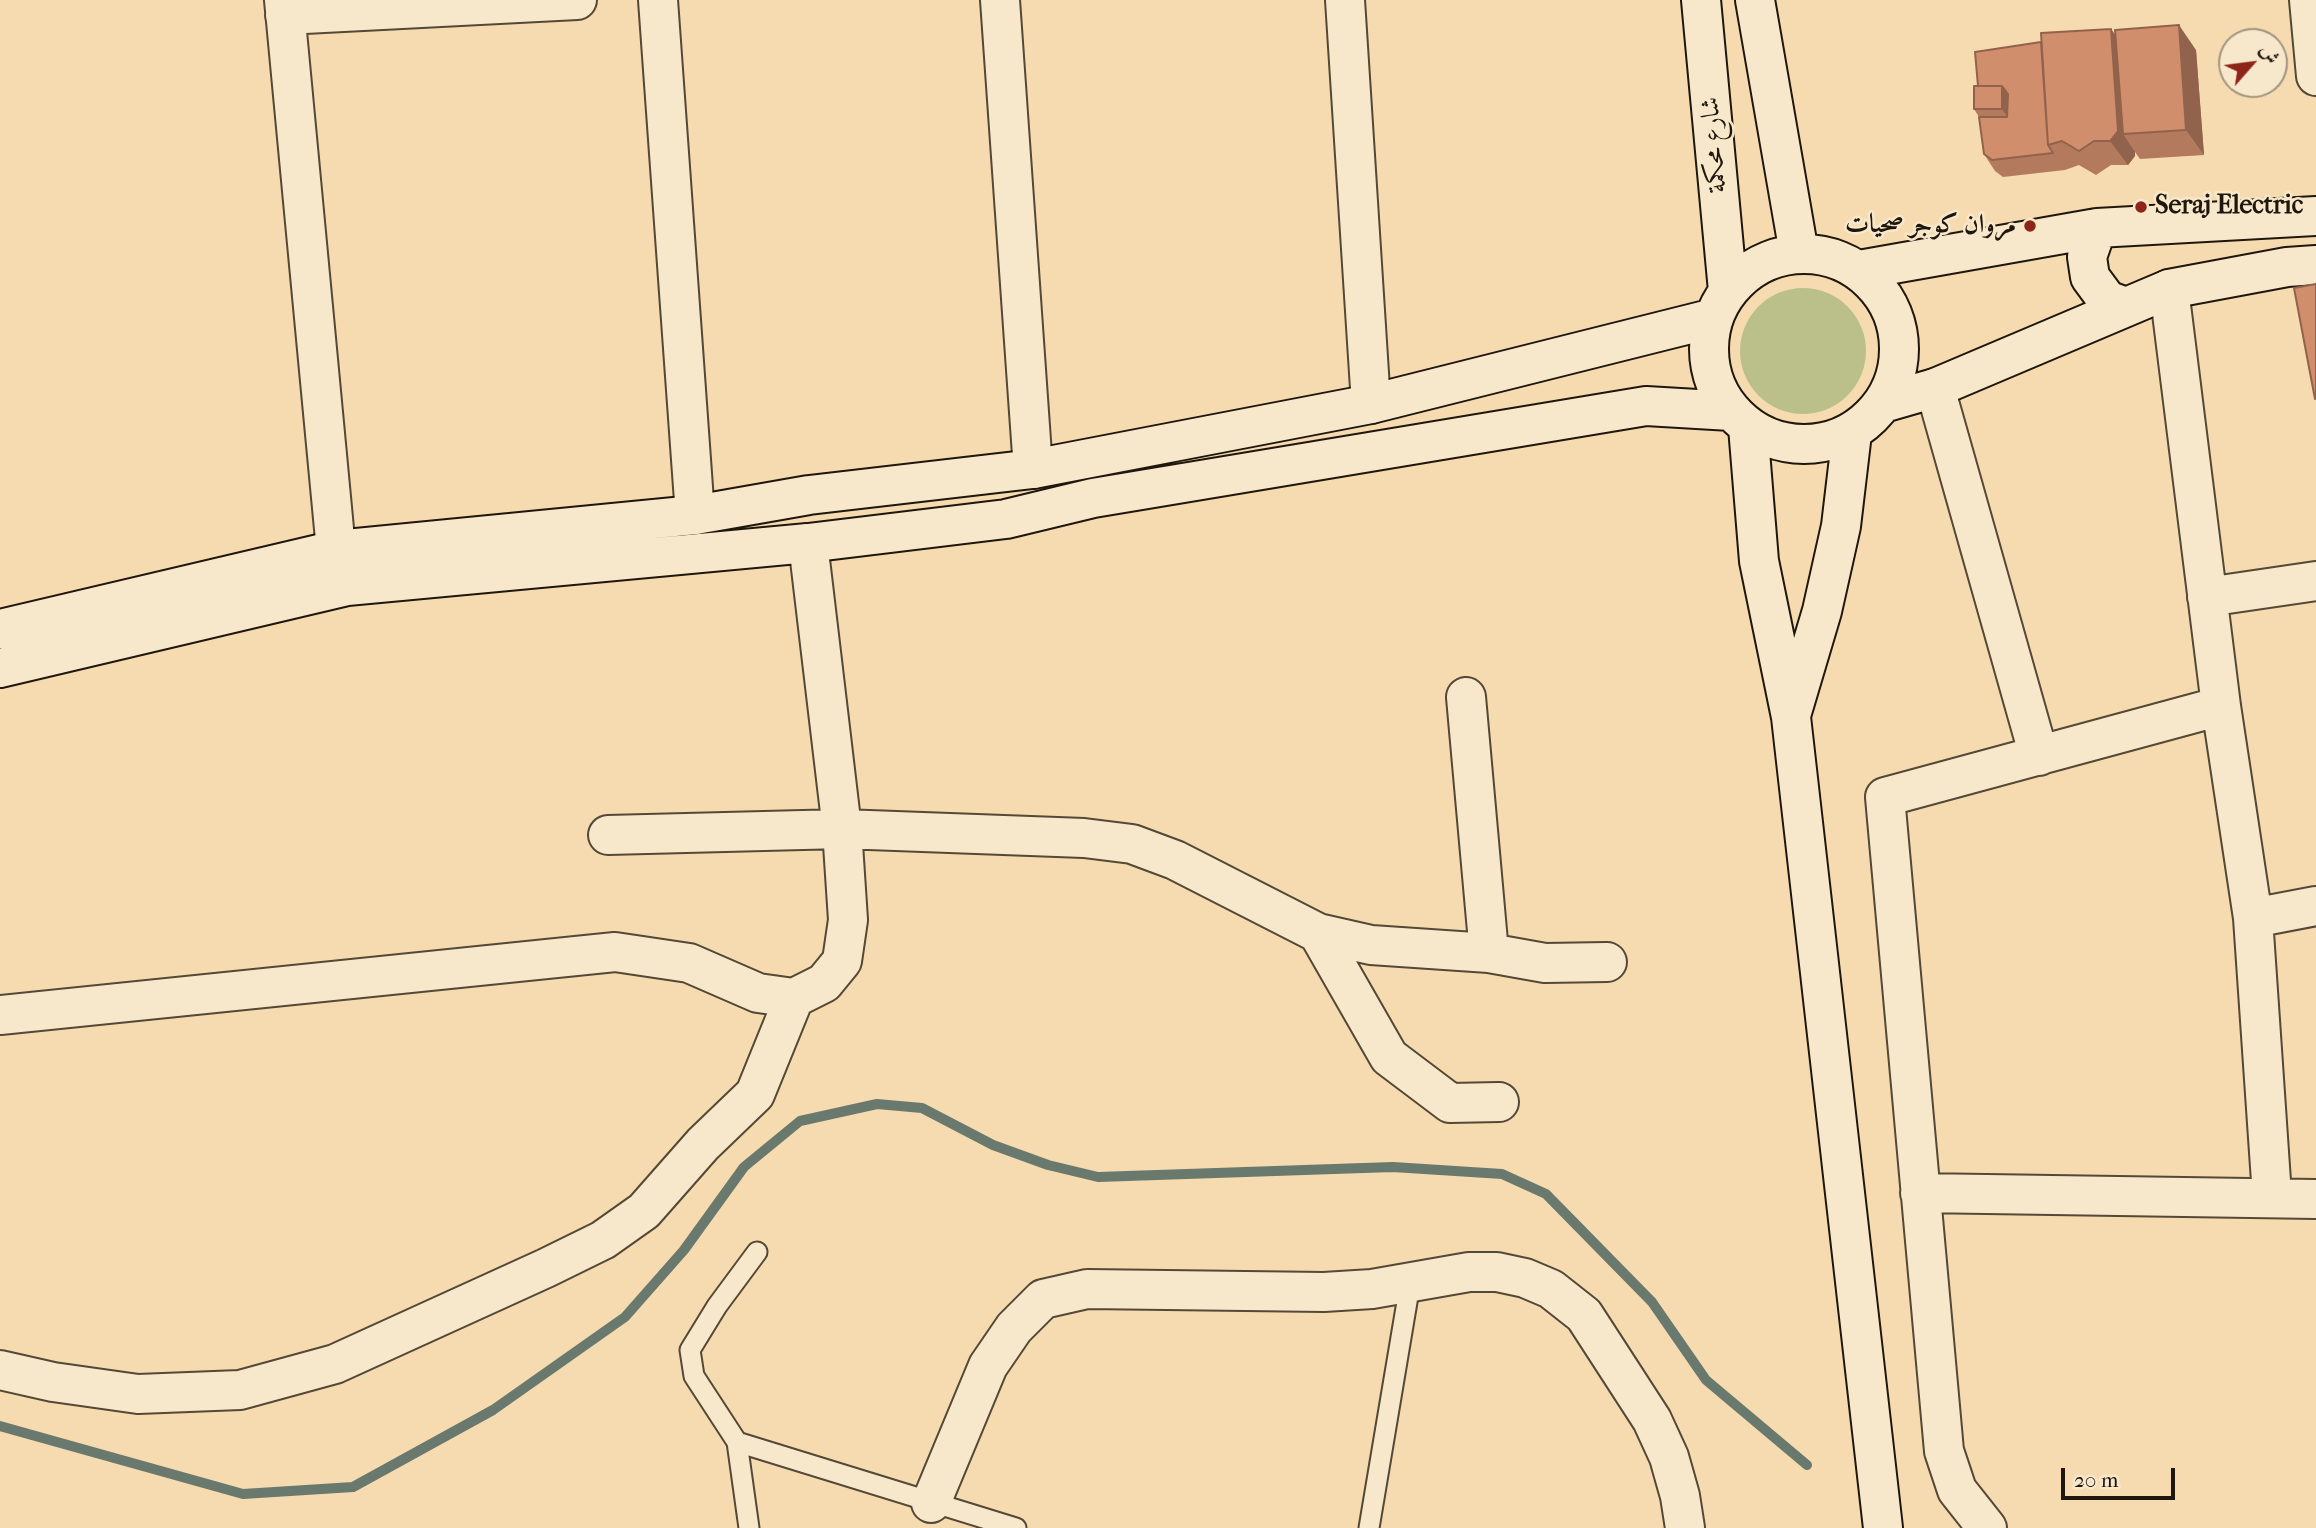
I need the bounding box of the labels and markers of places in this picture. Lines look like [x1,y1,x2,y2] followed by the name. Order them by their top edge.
[2155,191,2303,223] place label: Seraj Electric
[2133,199,2149,215] marker: Seraj Electric
[1845,210,2016,242] place label: مروان كوجر صحيات
[2022,218,2038,234] marker: مروان كوجر صحيات

